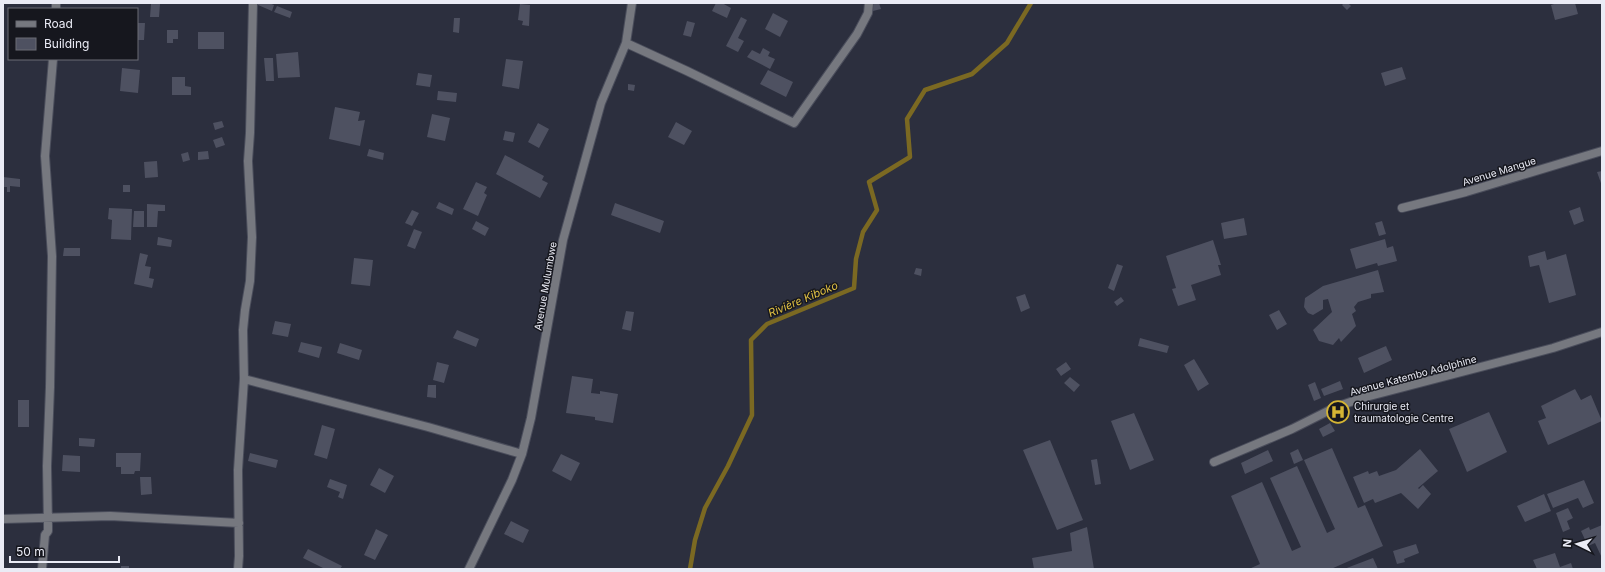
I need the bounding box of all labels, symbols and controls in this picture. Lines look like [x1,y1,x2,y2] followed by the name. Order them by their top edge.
[8,8,138,60] legend
[44,16,73,31] text: Road
[44,36,89,51] text: Building
[1461,154,1537,188] street label: Avenue Mangue
[531,241,559,331] street label: Avenue Mulumbwe
[766,278,840,320] water label: Rivière Kiboko
[1348,352,1478,398] street label: Avenue Katembo Adolphine
[1325,399,1351,425] hospital icon: Chirurgie et traumatologie Centre
[1354,400,1454,424] place label: Chirurgie et traumatologie Centre
[1557,524,1597,564] north arrow
[10,538,119,564] scale bar
[1560,538,1574,548] text: N
[16,544,45,559] text: 50 m

